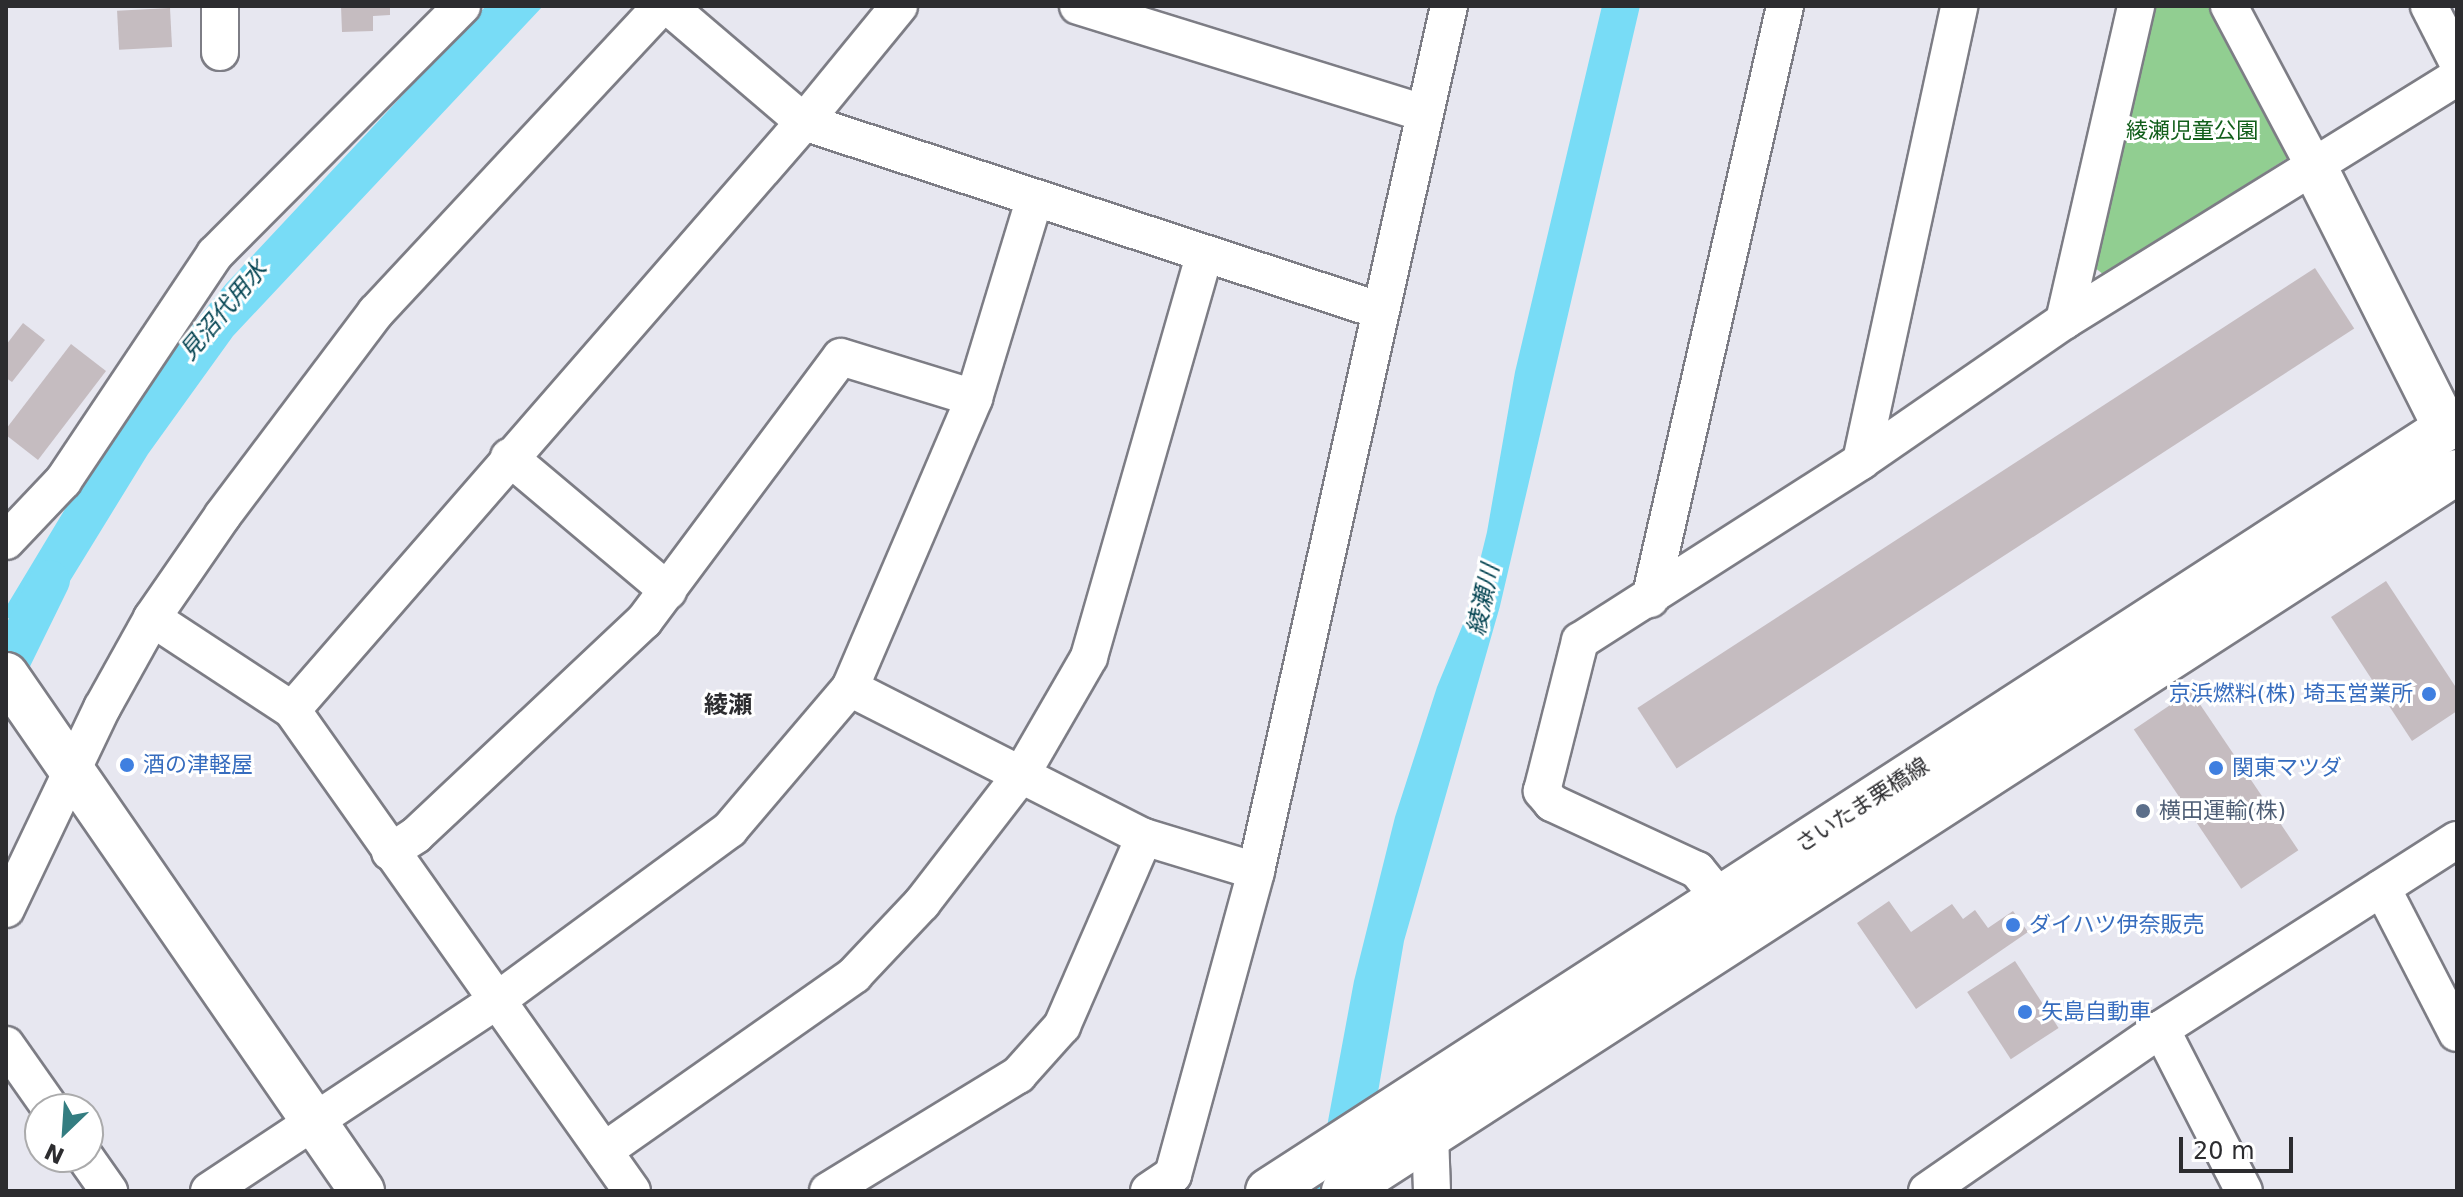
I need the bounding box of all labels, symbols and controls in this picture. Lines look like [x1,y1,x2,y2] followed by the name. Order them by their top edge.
[2126,118,2258,144] park label: 綾瀬児童公園
[174,256,274,366] water label: 見沼代用水
[1462,562,1506,638] water label: 綾瀬川
[2169,681,2413,707] place label: 京浜燃料(株) 埼玉営業所
[2420,685,2438,703] marker: 京浜燃料(株) 埼玉営業所
[704,692,752,720] district label: 綾瀬
[143,752,253,778] place label: 酒の津軽屋
[1790,752,1934,858] street label: さいたま栗橋線
[2232,755,2342,781] place label: 関東マツダ
[118,756,136,774] marker: 酒の津軽屋
[2207,759,2225,777] marker: 関東マツダ
[2159,798,2286,824] place label: 横田運輸(株)
[2134,802,2152,820] marker: 横田運輸(株)
[2029,912,2205,938] place label: ダイハツ伊奈販売
[2004,916,2022,934] marker: ダイハツ伊奈販売
[2041,999,2151,1025] place label: 矢島自動車
[2016,1003,2034,1021] marker: 矢島自動車
[24,1093,104,1173] north arrow
[2183,1121,2297,1171] scale bar
[2193,1137,2255,1165] text: 20 m
[41,1138,68,1169] text: N

